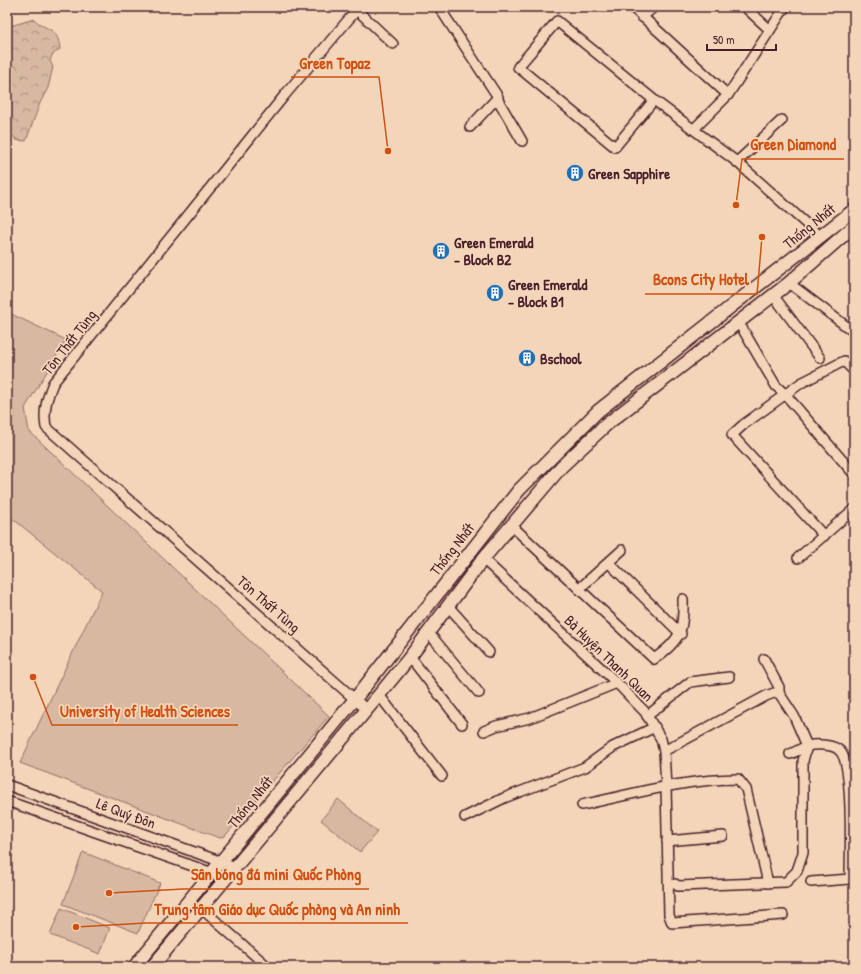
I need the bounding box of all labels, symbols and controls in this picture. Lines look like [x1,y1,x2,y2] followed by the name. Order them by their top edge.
[707,26,776,52] scale bar
[713,31,734,48] text: 50 m
[291,49,379,77] callout: Green Topaz
[299,52,371,75] text: Green Topaz
[742,131,844,159] callout: Green Diamond
[750,133,837,155] text: Green Diamond
[565,163,585,183] building icon: Green Sapphire
[588,163,670,185] place label: Green Sapphire
[778,198,840,254] street label: Thống Nhất
[454,232,534,270] place label: Green Emerald - Block B2
[431,241,451,261] building icon: Green Emerald - Block B2
[645,266,757,294] callout: Bcons City Hotel
[653,268,750,291] text: Bcons City Hotel
[508,274,588,312] place label: Green Emerald - Block B1
[485,283,505,303] building icon: Green Emerald - Block B1
[37,305,101,379] street label: Tôn Thất Tùng
[517,348,537,368] building icon: Bschool
[540,348,583,369] place label: Bschool
[425,518,480,580] street label: Thống Nhất
[233,571,305,638] street label: Tôn Thất Tùng
[560,610,658,706] street label: Bà Huyện Thanh Quan
[52,697,238,725] callout: University of Health Sciences
[60,700,231,723] text: University of Health Sciences
[222,771,278,833] street label: Thống Nhất
[93,793,159,833] street label: Lê Quý Đôn
[183,861,369,889] callout: Sân bóng đá mini Quốc Phòng
[191,863,361,886] text: Sân bóng đá mini Quốc Phòng
[146,895,408,923] callout: Trung tâm Giáo dục Quốc phòng và An ninh
[153,898,400,921] text: Trung tâm Giáo dục Quốc phòng và An ninh

